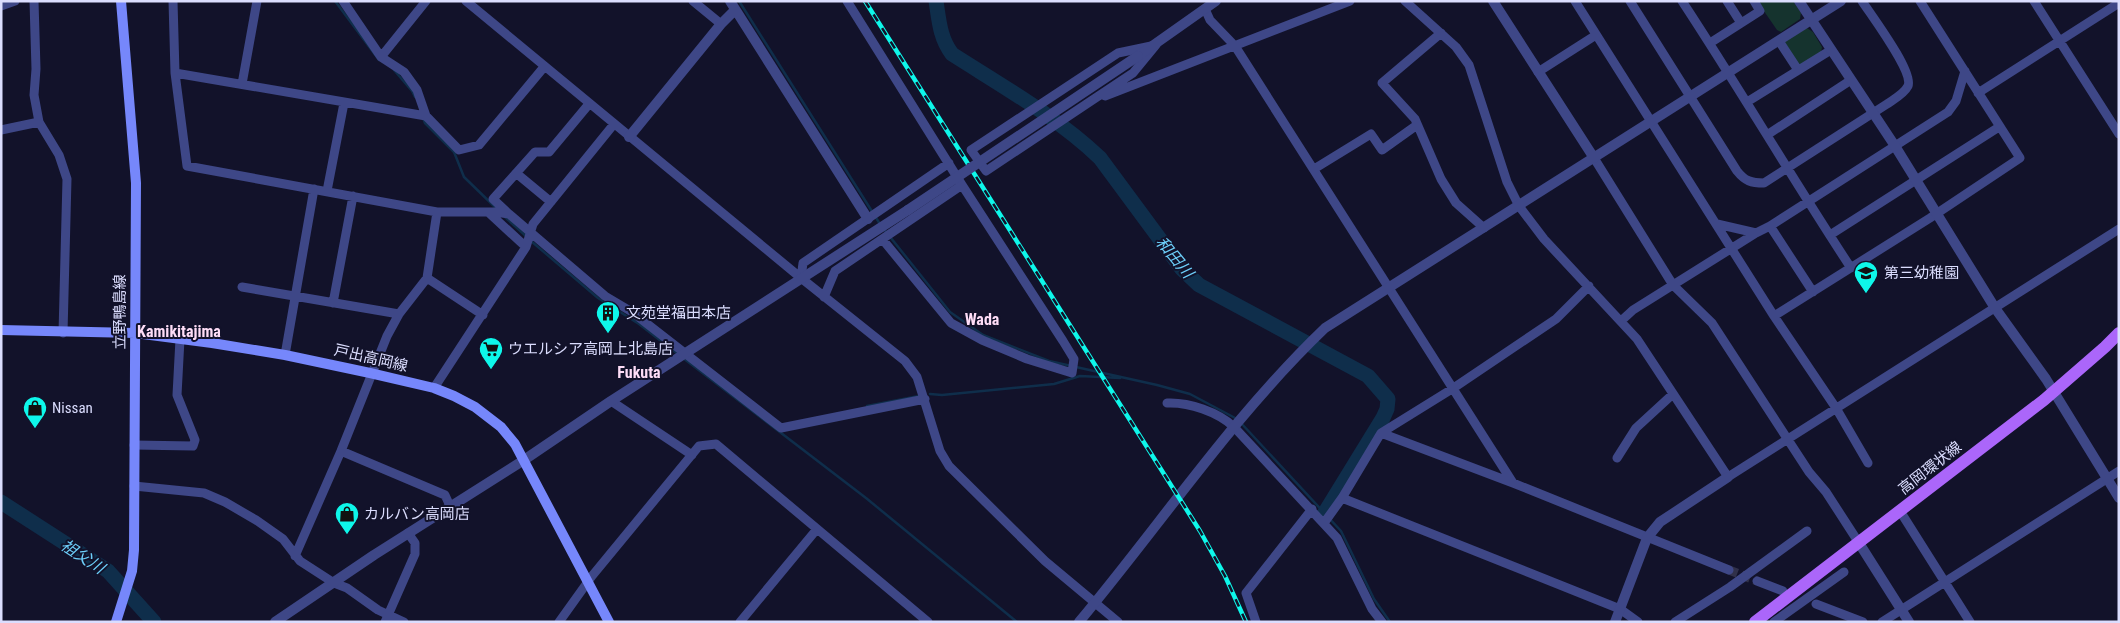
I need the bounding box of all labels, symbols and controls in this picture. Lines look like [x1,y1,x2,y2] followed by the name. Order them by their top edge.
[1152,233,1199,283] water label: 和田川
[1853,260,1879,294] school or university icon: 第三幼稚園
[1884,264,1959,282] place label: 第三幼稚園
[111,274,129,350] street label: 立野鴨島線
[595,300,621,334] building icon: 文苑堂福田本店
[626,304,731,322] place label: 文苑堂福田本店
[965,310,1000,329] district label: Wada
[137,322,221,341] district label: Kamikitajima
[478,336,504,370] supermarket icon: ウエルシア高岡上北島店
[508,340,673,358] place label: ウエルシア高岡上北島店
[332,341,410,375] street label: 戸出高岡線
[617,363,661,382] district label: Fukuta
[22,395,48,429] shop icon: Nissan
[52,399,93,417] place label: Nissan
[1895,438,1965,498] street label: 高岡環状線
[334,501,360,535] shop icon: カルバン高岡店
[364,505,470,523] place label: カルバン高岡店
[57,535,110,579] water label: 祖父川

